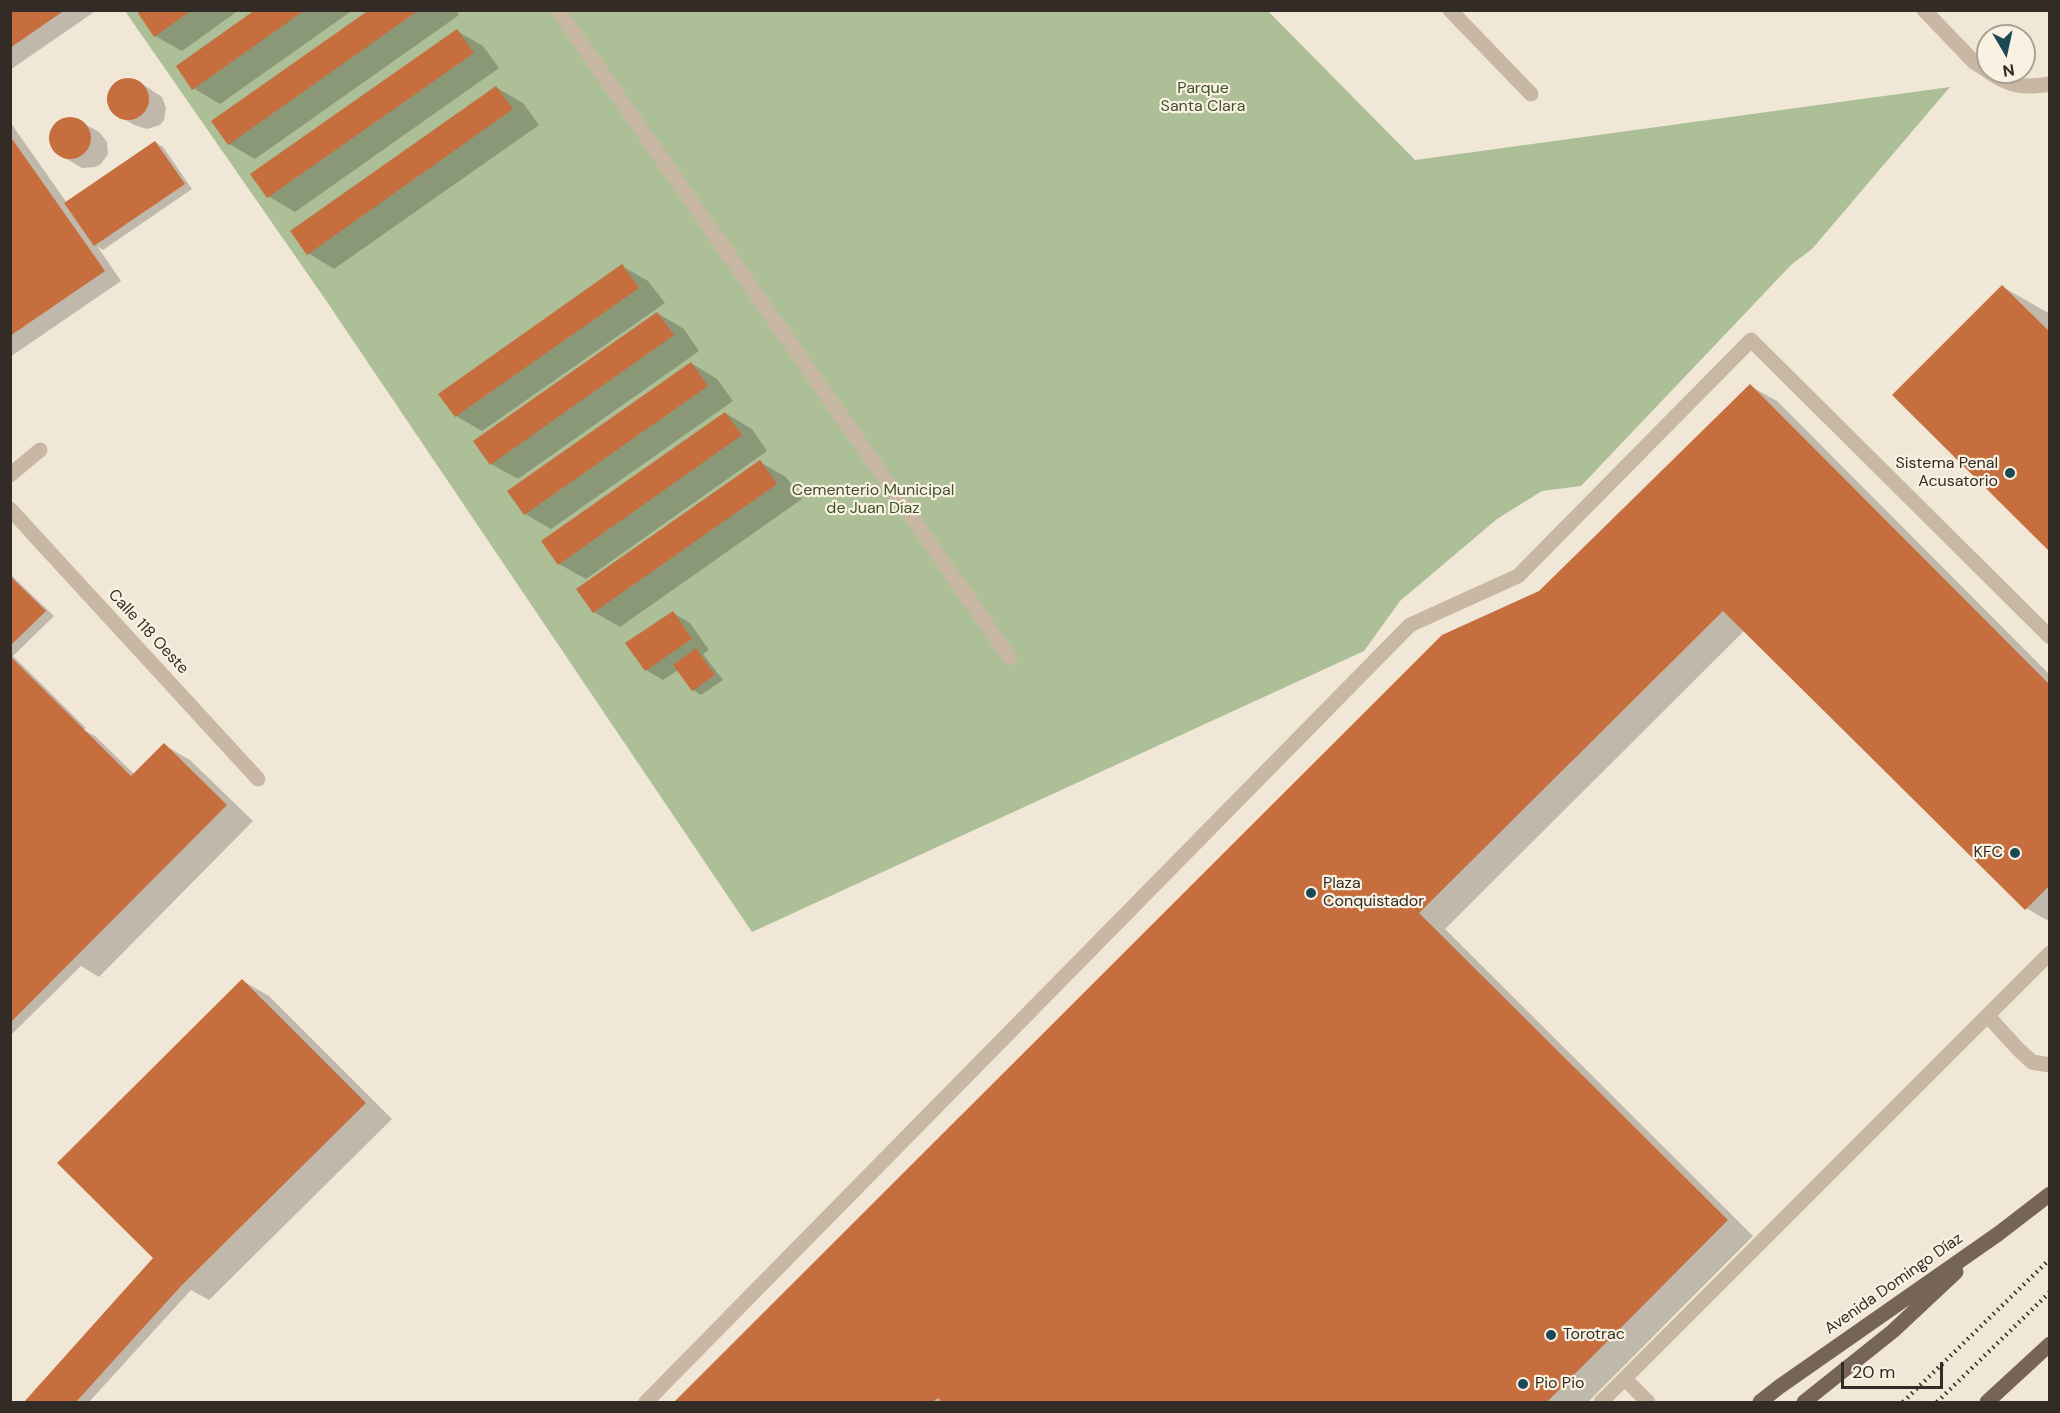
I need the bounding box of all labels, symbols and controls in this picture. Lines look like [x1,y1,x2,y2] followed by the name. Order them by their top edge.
[1976,24,2036,84] north arrow
[2001,59,2016,82] text: N
[1161,79,1245,117] park label: Parque Santa Clara
[1895,454,1998,492] place label: Sistema Penal Acusatorio
[2003,466,2017,480] marker: Sistema Penal Acusatorio
[792,481,954,519] park label: Cementerio Municipal de Juan Díaz
[104,586,192,678] street label: Calle 118 Oeste
[1974,843,2003,863] place label: KFC
[2008,846,2022,860] marker: KFC
[1323,874,1424,912] place label: Plaza Conquistador
[1304,886,1318,900] marker: Plaza Conquistador
[1821,1229,1967,1339] street label: Avenida Domingo Díaz
[1563,1325,1625,1345] place label: Torotrac
[1544,1328,1558,1342] marker: Torotrac
[1844,1350,1946,1388] scale bar
[1852,1360,1895,1384] text: 20 m
[1535,1374,1584,1394] place label: Pio Pio
[1516,1377,1530,1391] marker: Pio Pio

